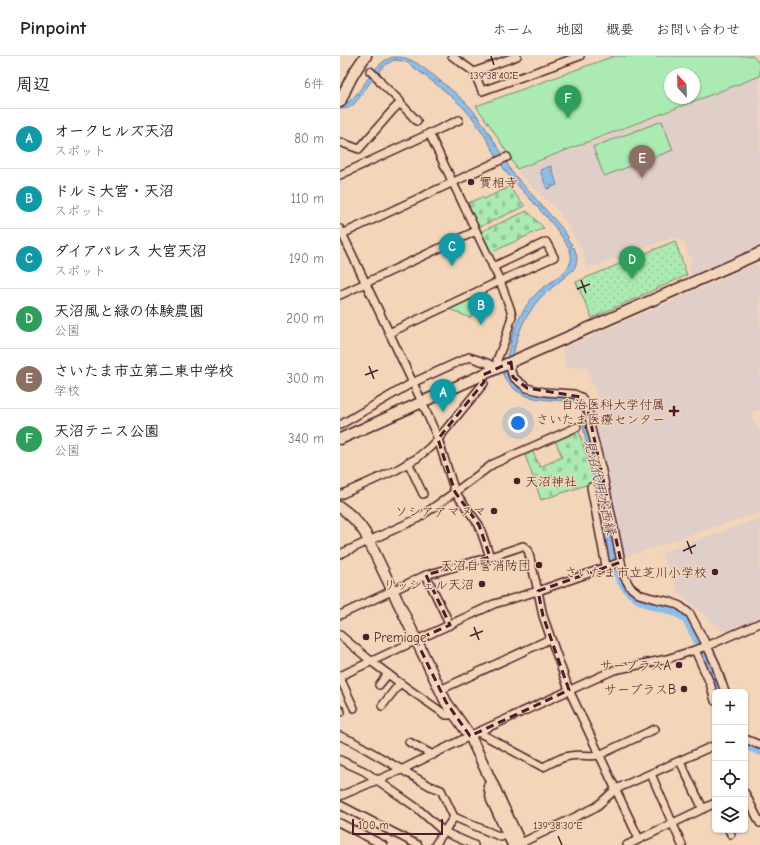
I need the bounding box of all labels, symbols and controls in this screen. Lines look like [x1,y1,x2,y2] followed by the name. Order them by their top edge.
[20,17,86,39] text: Pinpoint
[493,21,534,38] text: ホーム
[556,21,584,38] text: 地図
[606,21,634,38] text: 概要
[656,21,740,38] text: お問い合わせ
[664,68,700,104] north arrow
[470,70,518,82] text: 139°38'40"E
[16,75,50,94] text: 周辺
[304,76,324,91] text: 6件
[555,85,581,118] pin: F
[54,122,174,140] text: オークヒルズ天沼
[25,131,33,146] text: A
[294,131,324,146] text: 80 m
[54,143,106,158] text: スポット
[629,145,655,178] pin: E
[479,175,518,190] place label: 實相寺
[466,177,476,187] marker: 實相寺
[54,182,174,200] text: ドルミ大宮・天沼
[25,191,33,206] text: B
[291,191,324,206] text: 110 m
[54,203,106,218] text: スポット
[439,233,465,266] pin: C
[54,242,207,260] text: ダイアパレス 大宮天沼
[619,246,645,279] pin: D
[25,251,33,266] text: C
[289,251,324,266] text: 190 m
[54,263,106,278] text: スポット
[468,292,494,325] pin: B
[54,302,204,320] text: 天沼風と緑の体験農園
[25,311,33,326] text: D
[286,311,324,326] text: 200 m
[54,323,80,338] text: 公園
[54,362,234,380] text: さいたま市立第二東中学校
[25,371,33,386] text: E
[286,371,324,386] text: 300 m
[430,379,456,412] pin: A
[54,383,80,398] text: 学校
[536,397,665,427] place label: 自治医科大学付属 さいたま医療センター
[668,405,680,417] marker: 自治医科大学付属 さいたま医療センター
[508,413,528,433] your location
[54,422,159,440] text: 天沼テニス公園
[25,431,33,446] text: F
[288,431,324,446] text: 340 m
[581,437,620,538] water label: 見沼代用水西縁
[54,443,80,458] text: 公園
[525,474,577,489] place label: 天沼神社
[512,476,522,486] marker: 天沼神社
[395,504,486,519] place label: ソシアアマヌマ
[489,506,499,516] marker: ソシアアマヌマ
[440,558,531,573] place label: 天沼自警消防団
[534,560,544,570] marker: 天沼自警消防団
[565,565,707,580] place label: さいたま市立芝川小学校
[710,567,720,577] marker: さいたま市立芝川小学校
[383,577,474,592] place label: リッシェル天沼
[477,579,487,589] marker: リッシェル天沼
[374,630,427,645] place label: Premiage
[361,632,371,642] marker: Premiage
[599,658,671,673] place label: サープラスA
[674,660,684,670] marker: サープラスA
[604,682,676,697] place label: サープラスB
[679,684,689,694] marker: サープラスB
[712,689,748,833] map controls
[712,689,748,725] button: +
[712,725,748,761] button: −
[712,761,748,797] button: locate
[712,797,748,833] button: layers
[352,817,443,836] scale bar
[358,819,389,832] text: 100 m
[534,820,582,832] text: 139°38'30"E

